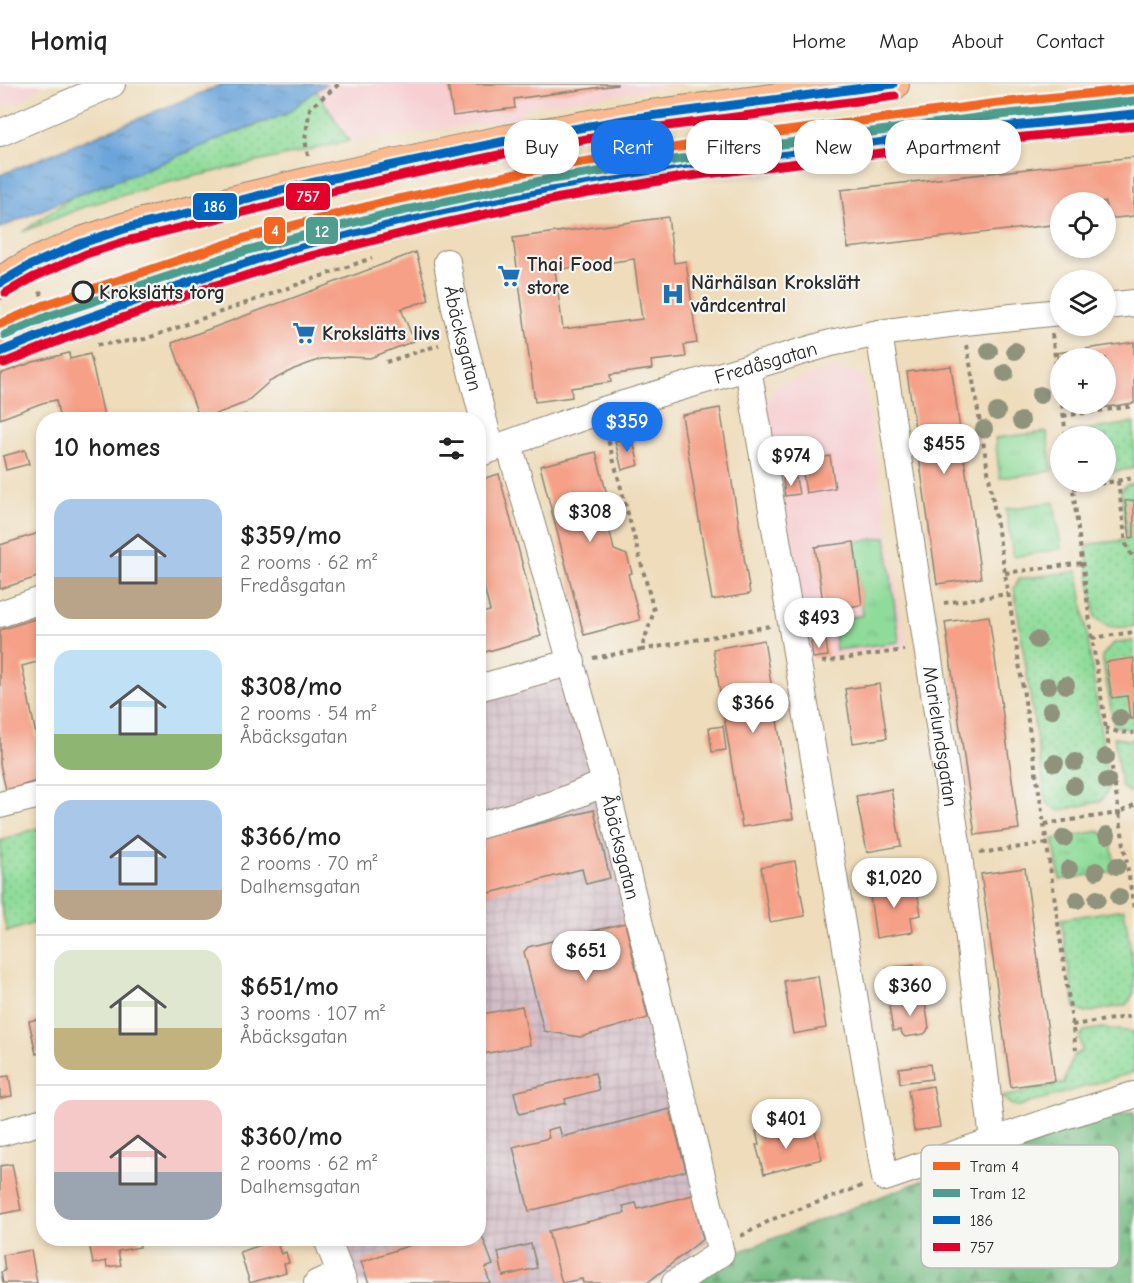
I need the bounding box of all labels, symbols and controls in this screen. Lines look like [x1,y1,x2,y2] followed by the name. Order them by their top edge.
[30,25,108,57] text: Homiq
[792,29,846,53] text: Home
[879,29,919,53] text: Map
[952,29,1003,53] text: About
[1036,29,1104,53] text: Contact
[504,120,579,174] chip: Buy
[591,120,674,174] chip: Rent
[686,120,782,174] chip: Filters
[794,120,873,174] chip: New
[885,120,1021,174] chip: Apartment
[285,182,331,211] line badge: 757
[297,188,320,206] text: 757
[192,192,238,221] line badge: 186
[1050,192,1116,492] map controls
[1050,192,1116,258] button: locate
[204,198,226,216] text: 186
[263,216,286,245] line badge: 4
[305,216,339,245] line badge: 12
[271,222,279,240] text: 4
[315,223,329,241] text: 12
[527,253,613,299] place label: Thai Food store
[496,263,522,289] supermarket icon: Thai Food store
[1050,270,1116,336] button: layers
[690,271,860,317] place label: Närhälsan Krokslätt vårdcentral
[72,281,94,303] marker: Krokslätts torg
[99,281,225,304] place label: Krokslätts torg
[660,281,686,307] hospital icon: Närhälsan Krokslätt vårdcentral
[439,284,487,393] street label: Åbäcksgatan
[291,320,317,346] supermarket icon: Krokslätts livs
[322,322,440,345] place label: Krokslätts livs
[712,337,820,389] street label: Fredåsgatan
[1050,348,1116,414] button: +
[591,402,663,453] pin: $359
[606,410,648,433] text: $359
[908,424,980,475] pin: $455
[1050,426,1116,492] button: −
[435,432,468,465] icon: filters
[923,432,965,455] text: $455
[54,433,160,463] text: 10 homes
[755,436,827,487] pin: $974
[771,444,811,467] text: $974
[554,492,626,543] pin: $308
[568,500,612,523] text: $308
[240,521,341,551] text: $359/mo
[102,523,174,595] icon: home
[240,551,377,574] text: 2 rooms · 62 m²
[240,574,346,597] text: Fredåsgatan
[783,598,855,649] pin: $493
[798,606,840,629] text: $493
[918,665,962,808] street label: Marielundsgatan
[240,672,342,702] text: $308/mo
[102,674,174,746] icon: home
[717,683,789,734] pin: $366
[732,691,774,714] text: $366
[240,702,376,725] text: 2 rooms · 54 m²
[240,725,348,748] text: Åbäcksgatan
[596,792,644,902] street label: Åbäcksgatan
[240,822,341,852] text: $366/mo
[102,824,174,896] icon: home
[240,852,377,875] text: 2 rooms · 70 m²
[845,858,943,909] pin: $1,020
[866,866,922,889] text: $1,020
[240,875,360,898] text: Dalhemsgatan
[550,931,622,982] pin: $651
[566,939,606,962] text: $651
[874,966,946,1017] pin: $360
[240,972,339,1002] text: $651/mo
[102,974,174,1046] icon: home
[888,974,932,997] text: $360
[240,1002,385,1025] text: 3 rooms · 107 m²
[240,1025,348,1048] text: Åbäcksgatan
[750,1099,822,1150] pin: $401
[766,1107,806,1130] text: $401
[240,1122,342,1152] text: $360/mo
[102,1124,174,1196] icon: home
[921,1145,1119,1268] legend
[240,1152,377,1175] text: 2 rooms · 62 m²
[970,1158,1019,1176] text: Tram 4
[240,1175,360,1198] text: Dalhemsgatan
[970,1185,1026,1203] text: Tram 12
[970,1212,993,1230] text: 186
[970,1239,994,1257] text: 757

